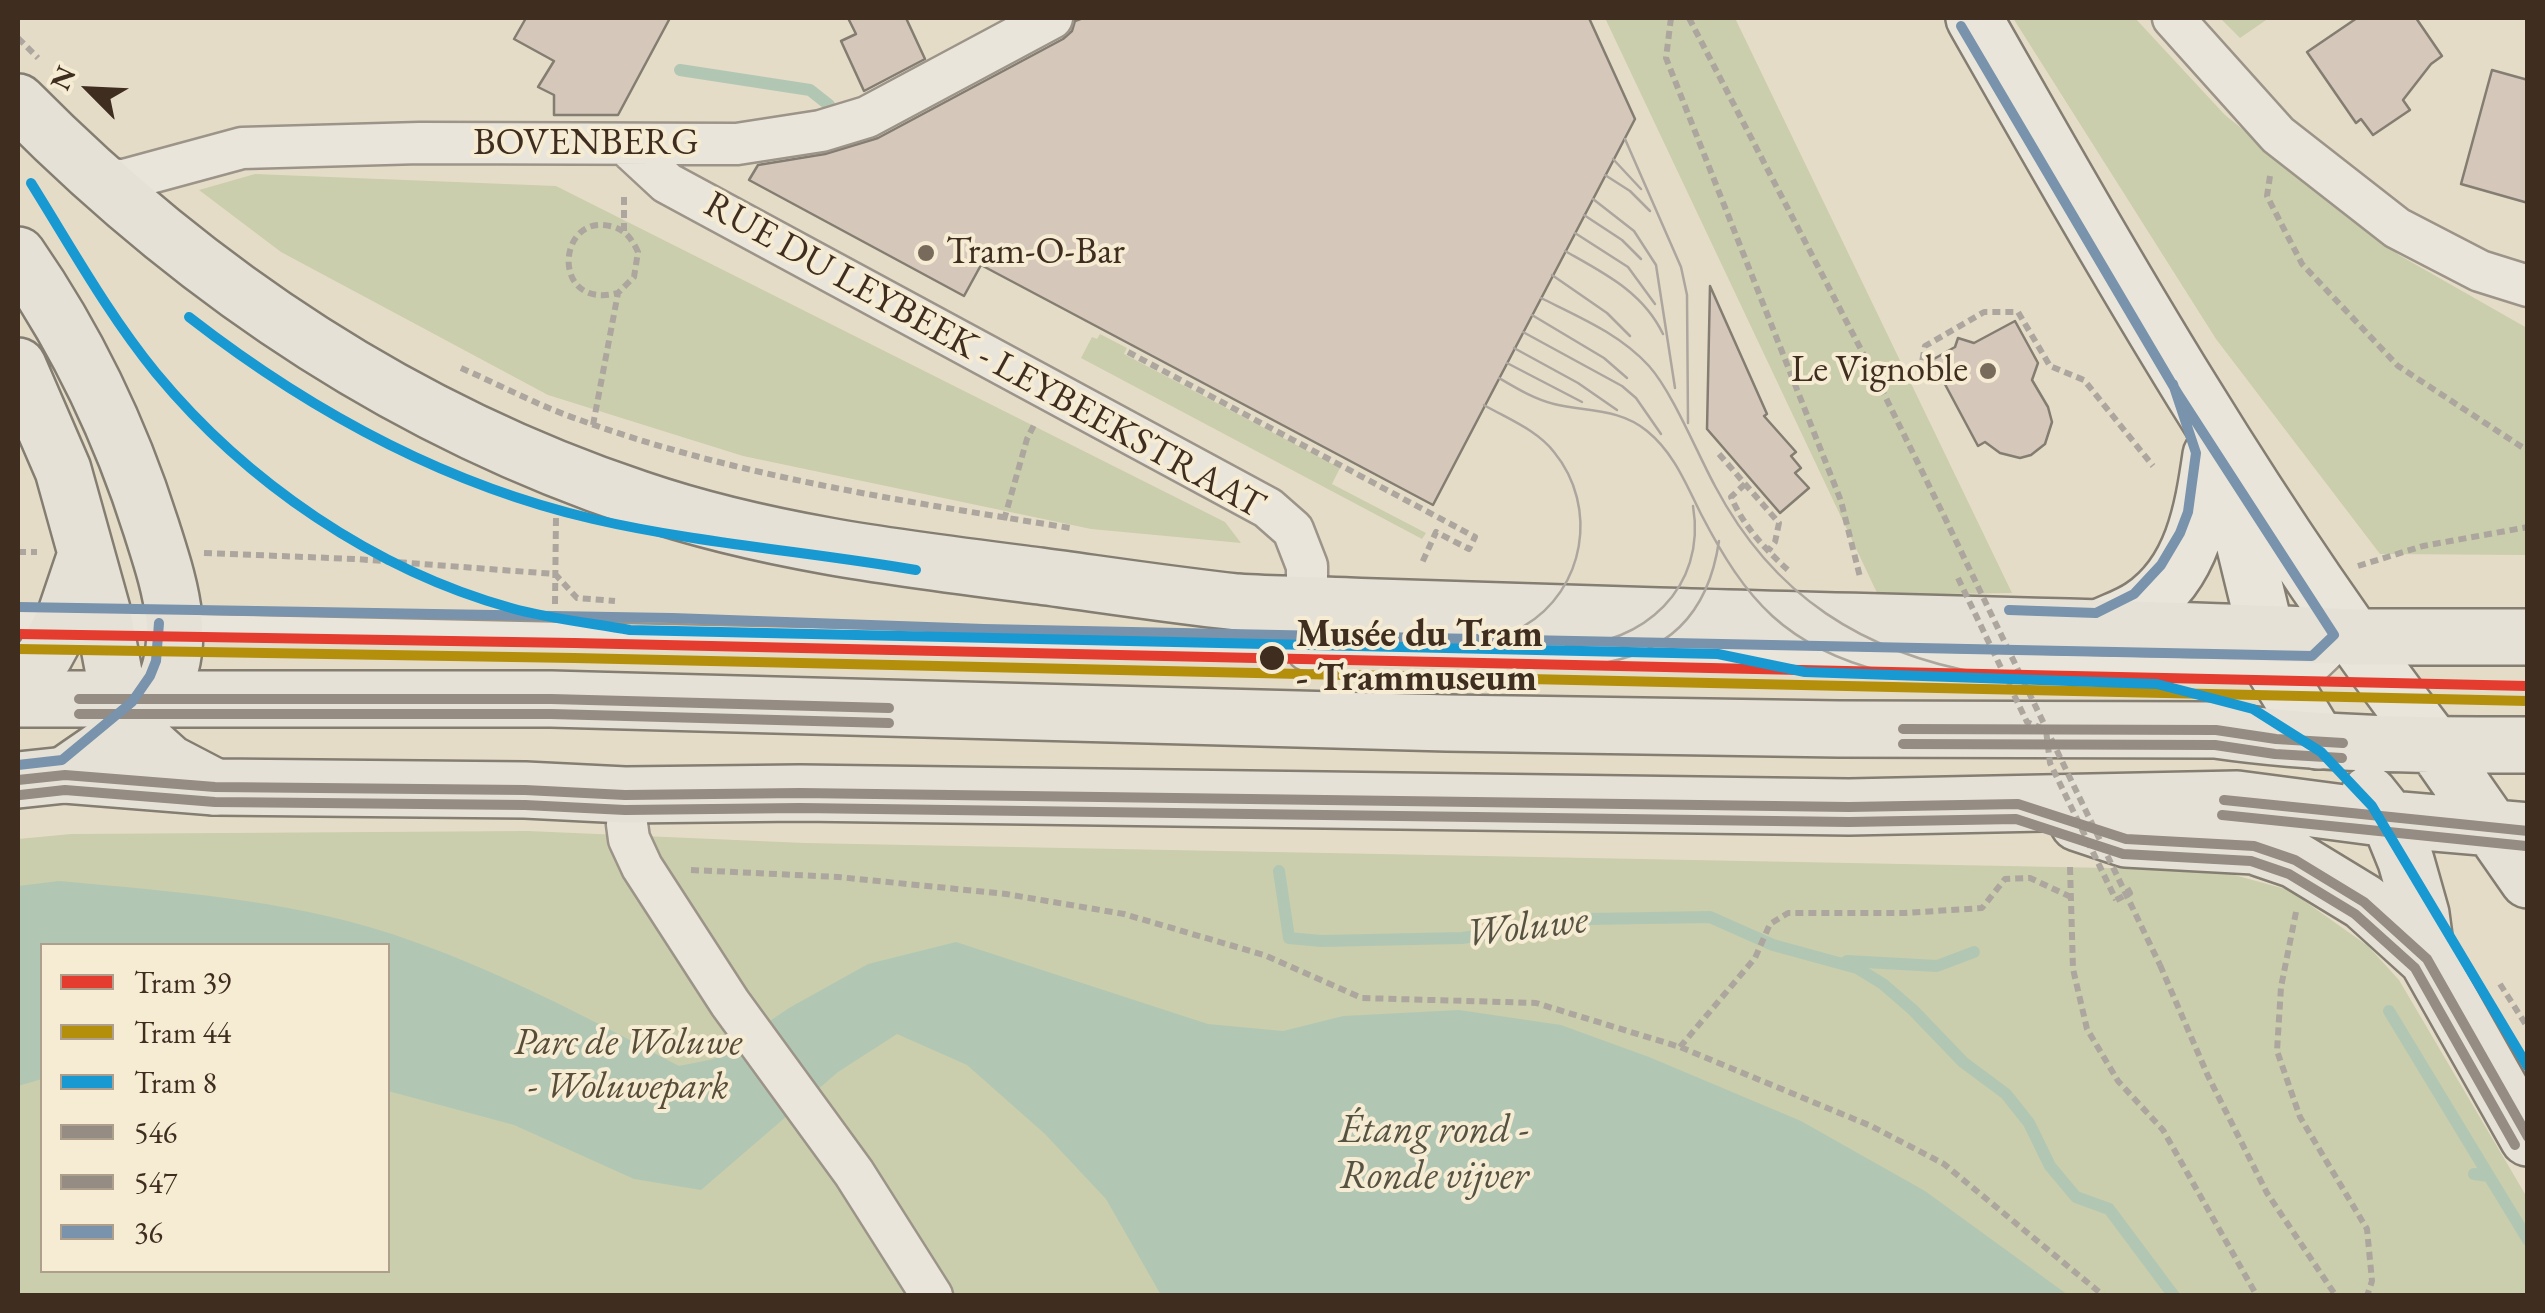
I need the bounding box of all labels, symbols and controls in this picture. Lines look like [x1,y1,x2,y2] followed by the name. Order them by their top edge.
[40,40,140,140] north arrow
[42,60,84,95] text: N
[473,121,699,167] street label: BOVENBERG
[696,182,1272,530] street label: RUE DU LEYBEEK - LEYBEEKSTRAAT
[946,230,1125,276] place label: Tram-O-Bar
[915,242,937,264] marker: Tram-O-Bar
[1791,348,1968,394] place label: Le Vignoble
[1977,360,1999,382] marker: Le Vignoble
[1296,613,1543,702] place label: Musée du Tram - Trammuseum
[1257,643,1287,673] marker: Musée du Tram - Trammuseum
[1463,897,1591,959] water label: Woluwe
[40,943,390,1273] legend
[134,963,231,1002] text: Tram 39
[134,1013,231,1052] text: Tram 44
[514,1021,742,1110] park label: Parc de Woluwe - Woluwepark
[134,1063,217,1102] text: Tram 8
[1339,1107,1529,1201] water label: Étang rond - Ronde vijver
[134,1113,177,1152] text: 546
[134,1163,177,1202] text: 547
[134,1213,163,1252] text: 36

